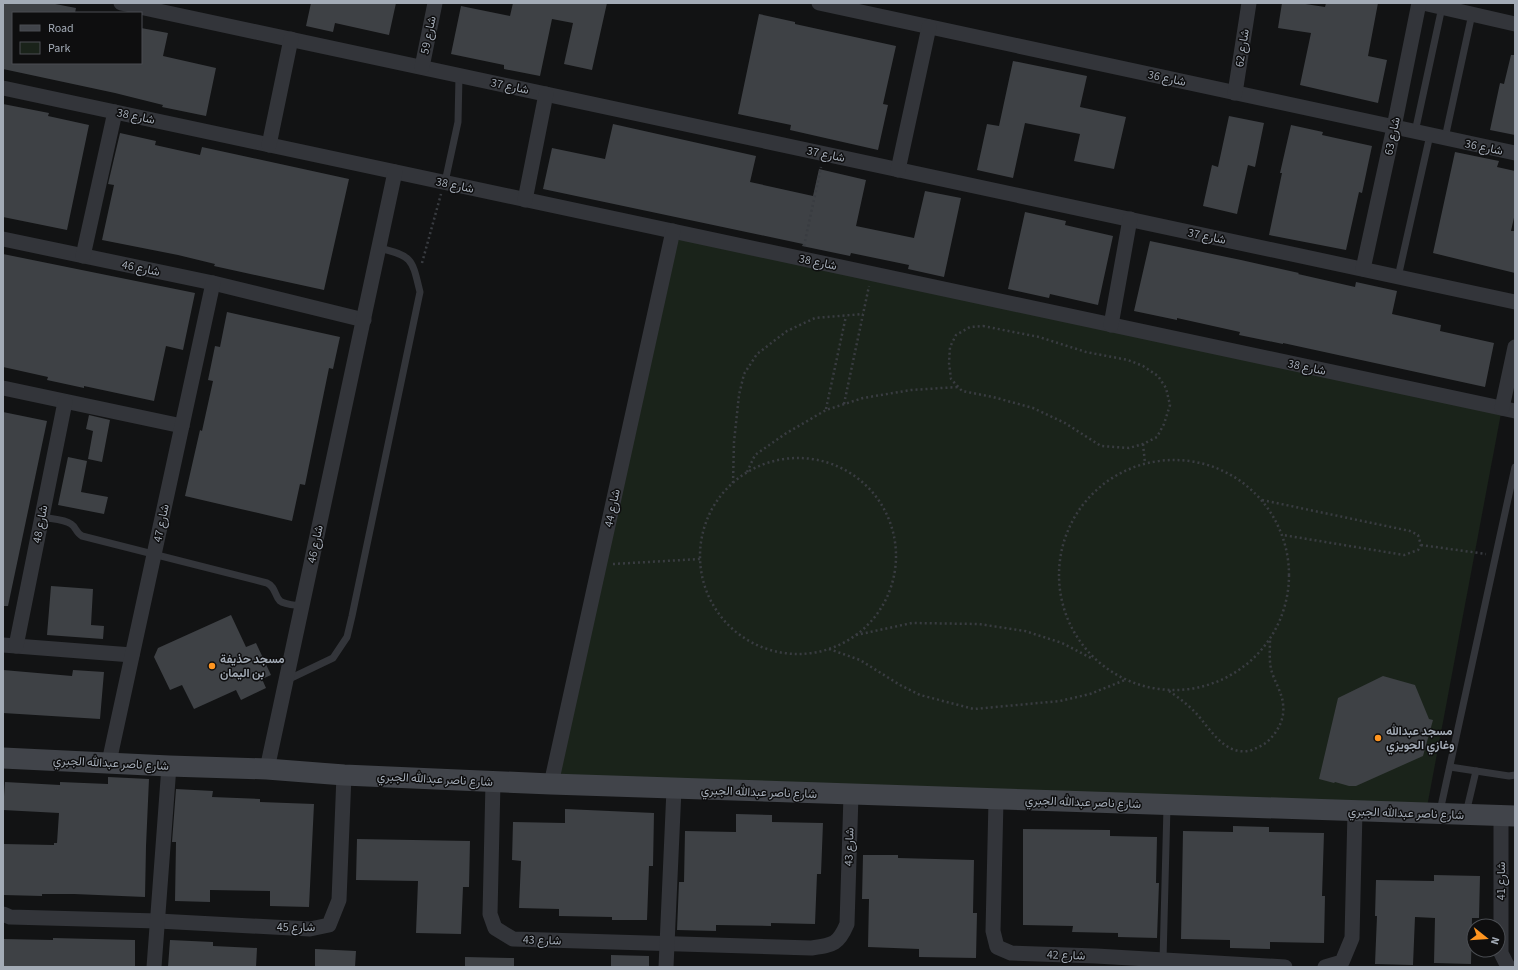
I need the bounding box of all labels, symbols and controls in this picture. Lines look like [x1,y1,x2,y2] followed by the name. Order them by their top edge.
[12,12,142,64] legend
[416,15,441,56] street label: شارع 59
[48,20,74,37] text: Road
[1231,28,1254,68] street label: شارع 62
[48,40,70,57] text: Park
[1146,66,1187,91] street label: شارع 36
[489,74,530,99] street label: شارع 37
[115,104,156,129] street label: شارع 38
[1380,116,1405,157] street label: شارع 63
[1463,135,1504,160] street label: شارع 36
[805,142,846,167] street label: شارع 37
[434,173,475,198] street label: شارع 38
[1186,224,1227,249] street label: شارع 37
[797,250,838,275] street label: شارع 38
[120,256,161,281] street label: شارع 46
[1286,355,1327,380] street label: شارع 38
[600,488,625,529] street label: شارع 44
[149,503,174,544] street label: شارع 47
[28,504,53,545] street label: شارع 48
[303,524,328,565] street label: شارع 46
[220,651,285,682] place label: مسجد حذيفة بن اليمان
[207,661,217,671] marker: مسجد حذيفة بن اليمان
[1386,723,1455,755] place label: مسجد عبدالله وغازي الجويزي
[1373,733,1383,743] marker: مسجد عبدالله وغازي الجويزي
[52,752,169,776] street label: شارع ناصر عبدالله الجبري
[376,768,493,792] street label: شارع ناصر عبدالله الجبري
[701,782,817,804] street label: شارع ناصر عبدالله الجبري
[1025,792,1141,814] street label: شارع ناصر عبدالله الجبري
[1348,803,1464,825] street label: شارع ناصر عبدالله الجبري
[840,827,859,867] street label: شارع 43
[1493,862,1510,900] street label: شارع 41
[1466,918,1506,958] north arrow
[277,919,315,936] street label: شارع 45
[522,931,562,950] street label: شارع 43
[1487,935,1503,946] text: N
[1046,946,1086,965] street label: شارع 42

